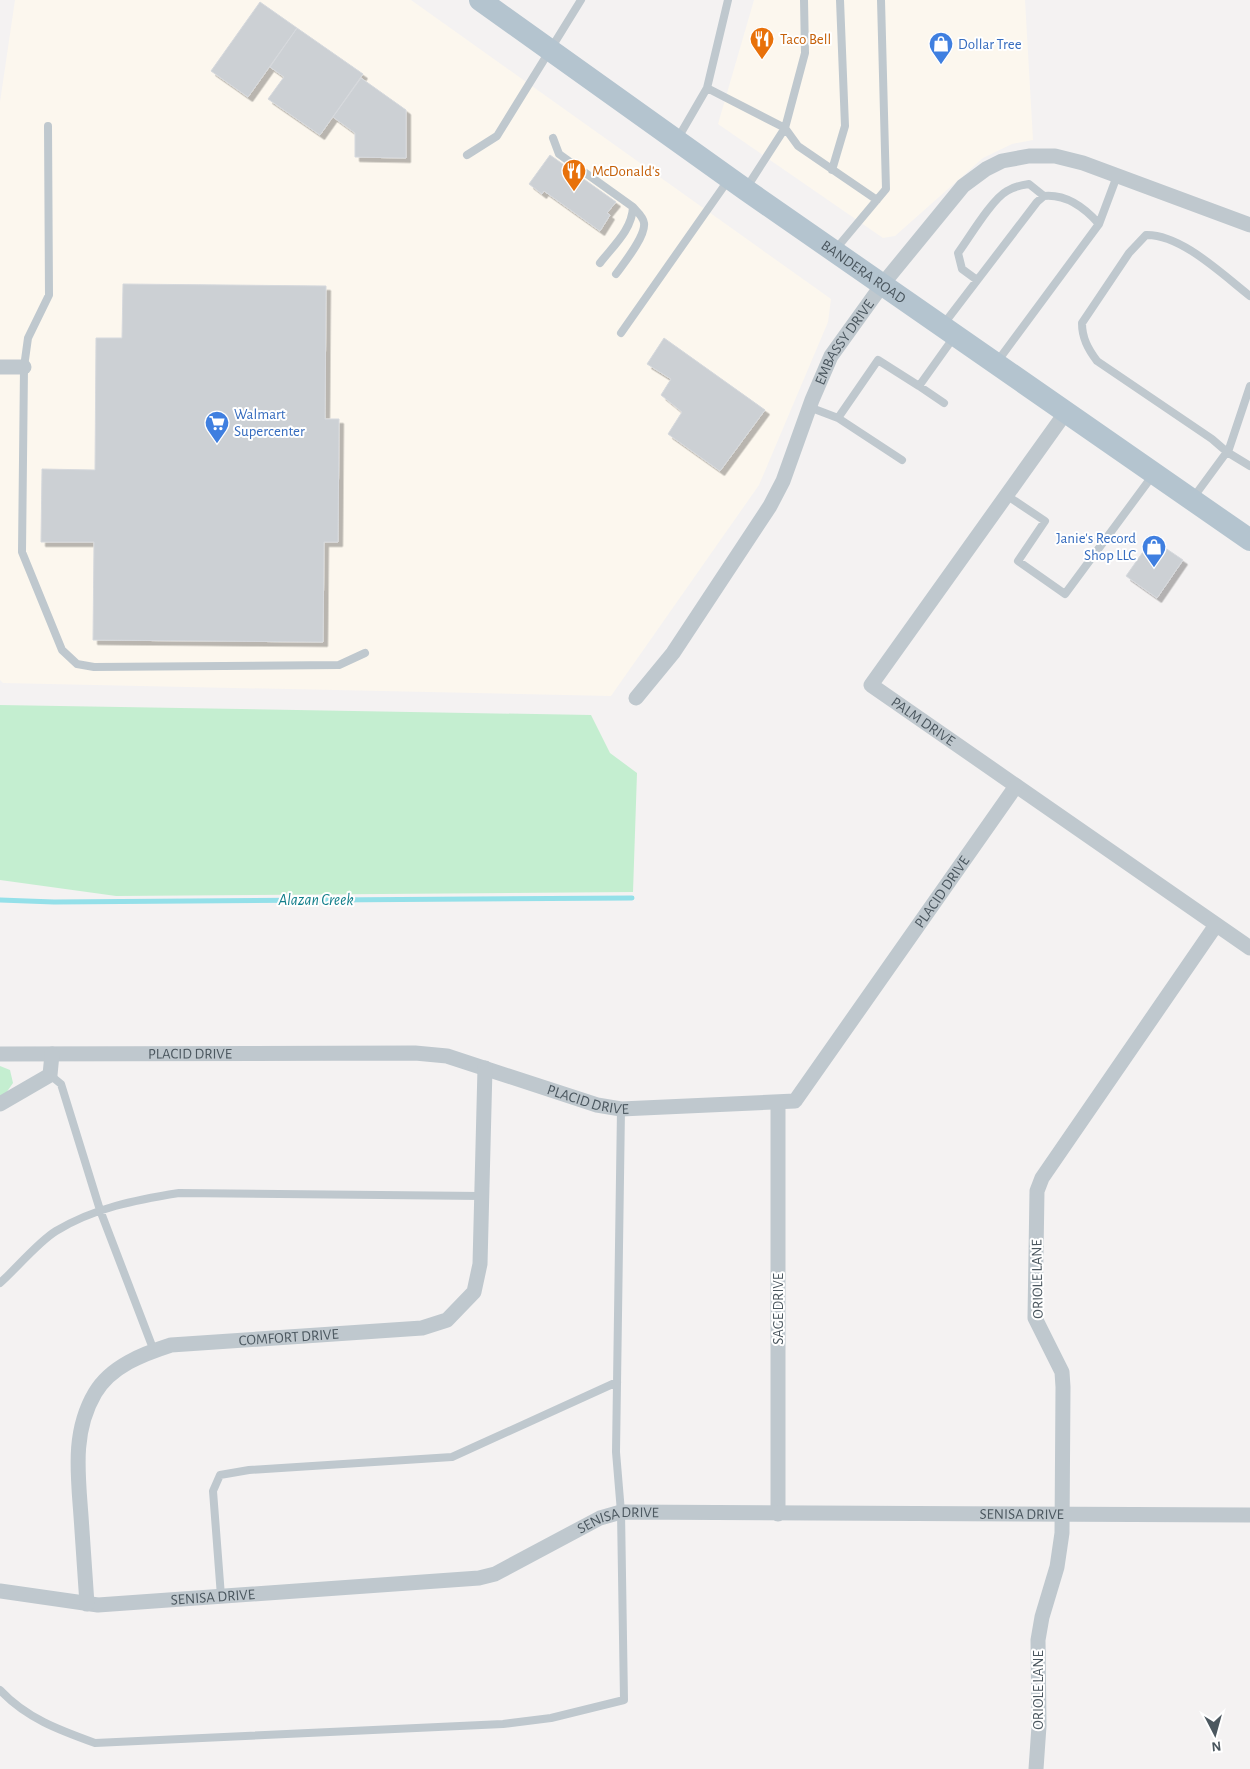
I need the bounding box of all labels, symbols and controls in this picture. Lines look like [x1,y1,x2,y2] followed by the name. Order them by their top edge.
[749,26,775,60] restaurant icon: Taco Bell
[928,31,954,65] shop icon: Dollar Tree
[780,32,831,47] place label: Taco Bell
[958,37,1022,52] place label: Dollar Tree
[561,158,587,192] restaurant icon: McDonald's
[592,164,660,179] place label: McDonald's
[818,238,909,307] street label: BANDERA ROAD
[812,297,877,387] street label: EMBASSY DRIVE
[234,407,305,439] place label: Walmart Supercenter
[204,410,230,444] supermarket icon: Walmart Supercenter
[1056,531,1136,563] place label: Janie's Record Shop LLC
[1141,534,1167,568] shop icon: Janie's Record Shop LLC
[888,694,957,749] street label: PALM DRIVE
[912,853,972,931] street label: PLACID DRIVE
[277,892,354,908] water label: Alazan Creek
[148,1046,232,1062] street label: PLACID DRIVE
[545,1082,629,1117] street label: PLACID DRIVE
[1029,1239,1046,1319] street label: ORIOLE LANE
[771,1273,786,1345] street label: SAGE DRIVE
[238,1327,339,1348] street label: COMFORT DRIVE
[575,1505,659,1537] street label: SENISA DRIVE
[979,1507,1064,1522] street label: SENISA DRIVE
[170,1587,255,1608] street label: SENISA DRIVE
[1031,1650,1046,1730] street label: ORIOLE LANE
[1190,1709,1240,1759] north arrow
[1211,1738,1222,1753] text: N

